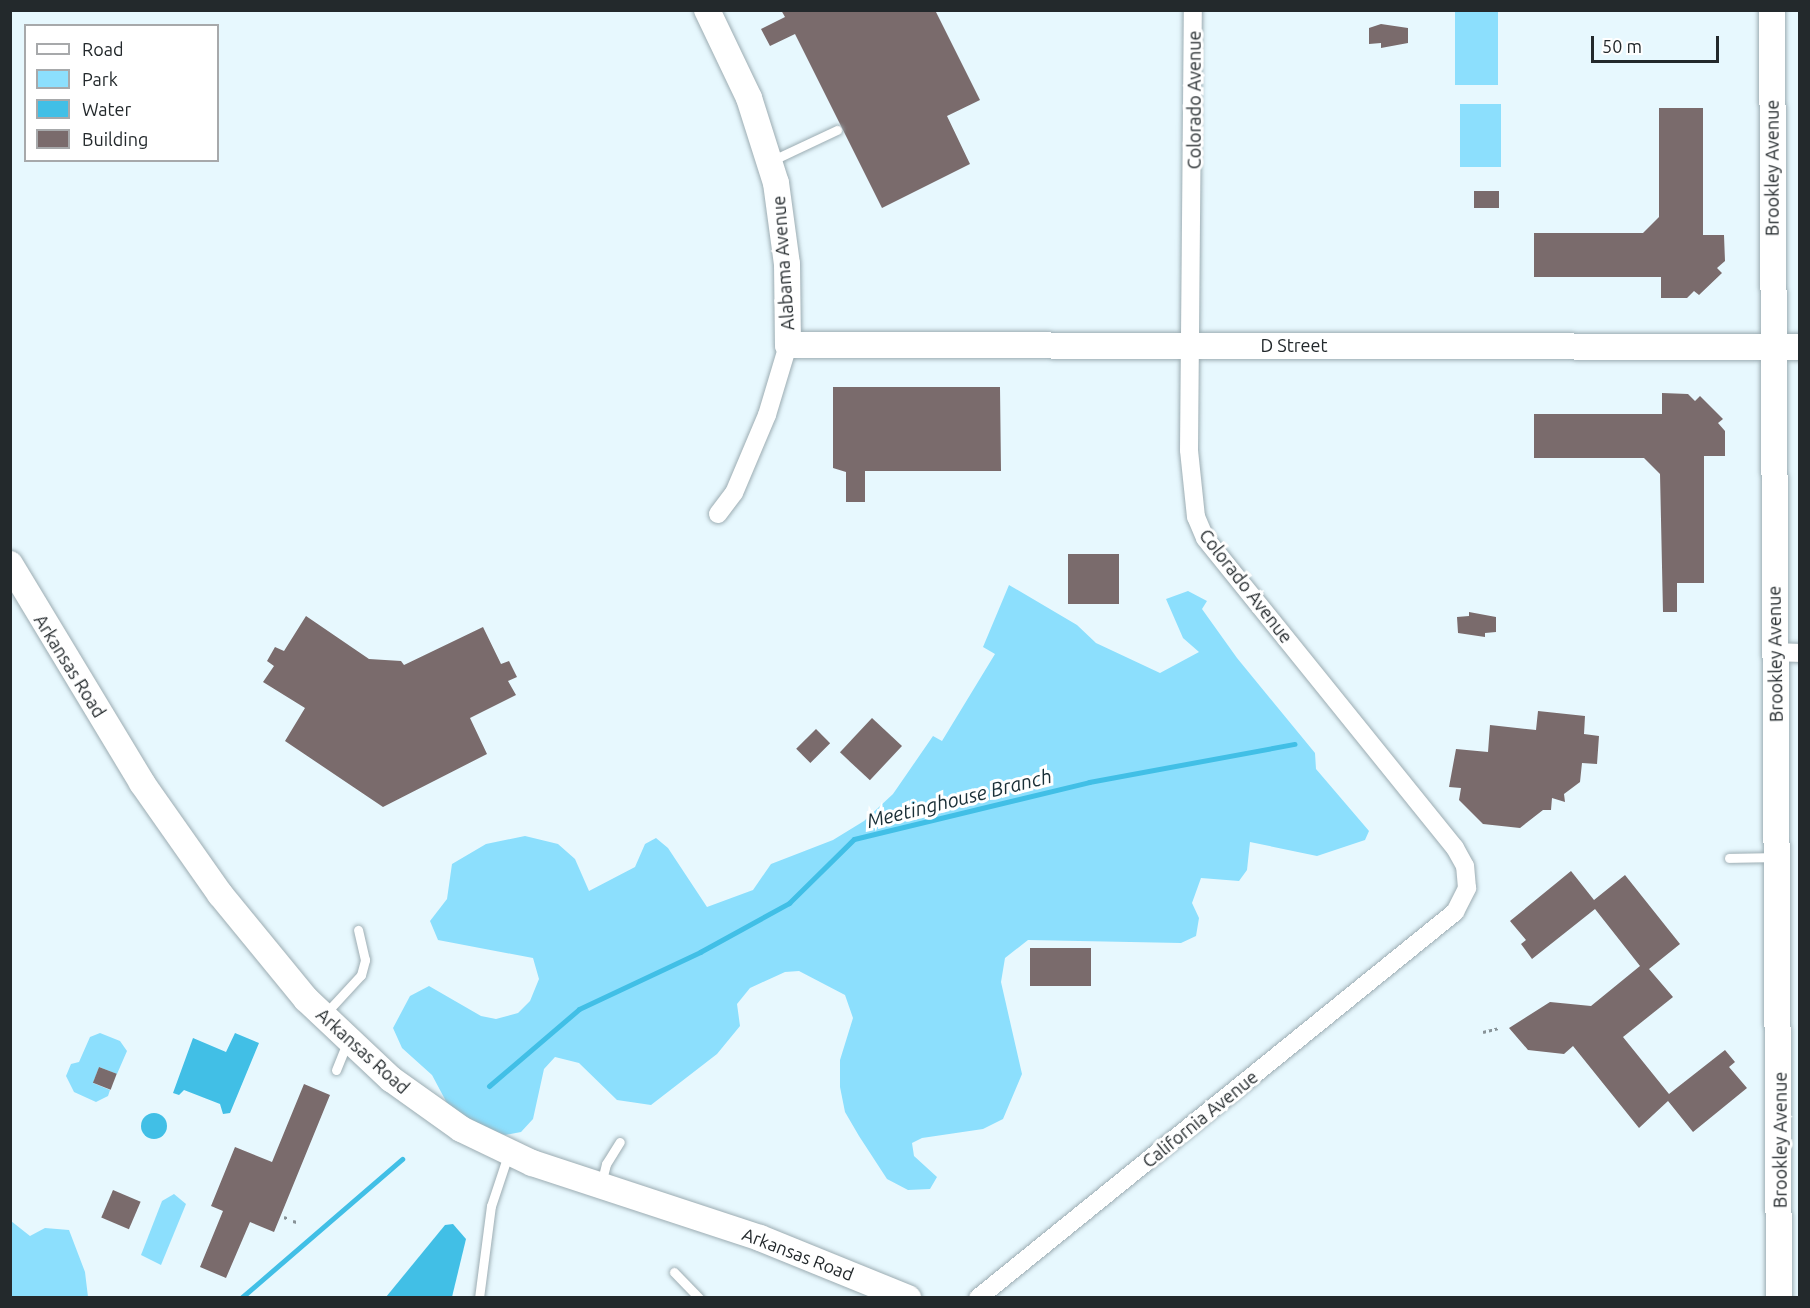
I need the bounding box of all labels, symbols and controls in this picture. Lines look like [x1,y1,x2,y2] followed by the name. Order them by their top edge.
[24,24,219,162] legend
[1594,24,1722,62] scale bar
[1183,31,1205,169] street label: Colorado Avenue
[1602,36,1642,56] text: 50 m
[82,39,124,59] text: Road
[82,69,118,89] text: Park
[82,99,131,119] text: Water
[1761,100,1783,236] street label: Brookley Avenue
[82,129,148,149] text: Building
[768,195,798,331] street label: Alabama Avenue
[1260,334,1328,356] street label: D Street
[1195,525,1297,647] street label: Colorado Avenue
[1763,586,1787,722] street label: Brookley Avenue
[30,610,110,722] street label: Arkansas Road
[864,763,1054,833] water label: Meetinghouse Branch
[312,1004,414,1098] street label: Arkansas Road
[1138,1066,1262,1172] street label: California Avenue
[1769,1072,1791,1208] street label: Brookley Avenue
[739,1223,857,1285] street label: Arkansas Road

